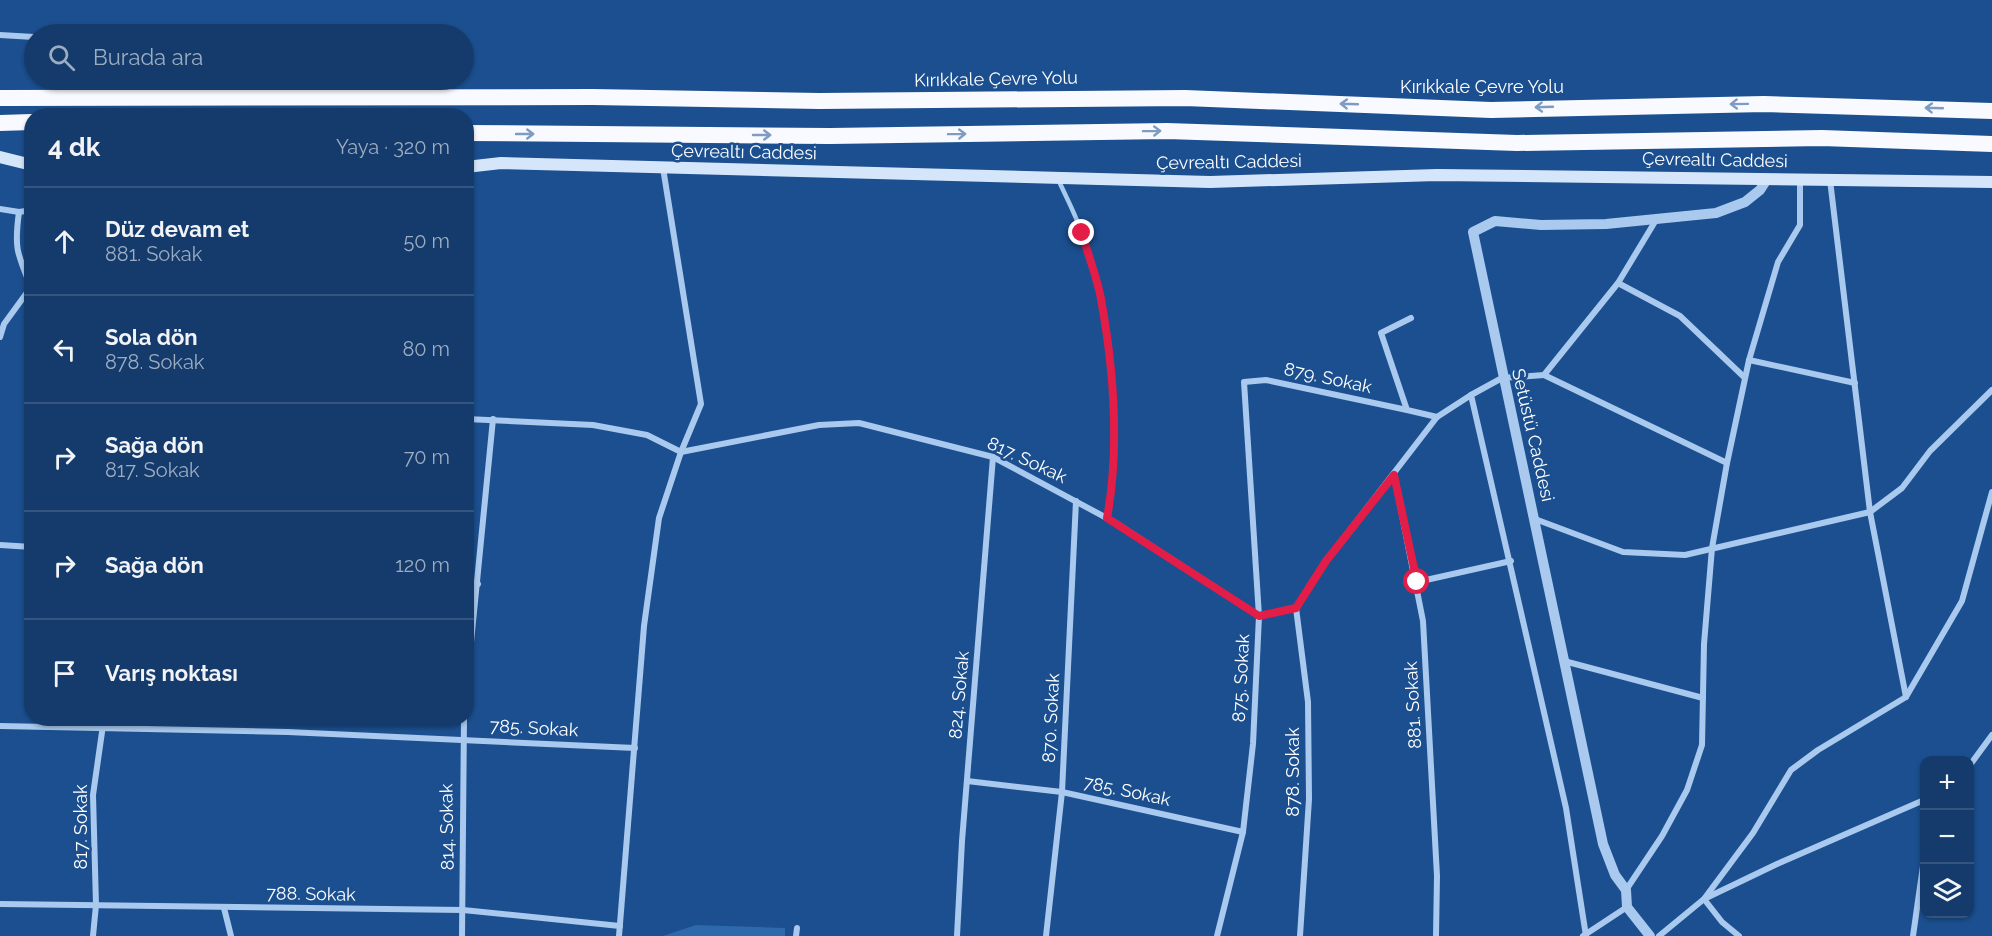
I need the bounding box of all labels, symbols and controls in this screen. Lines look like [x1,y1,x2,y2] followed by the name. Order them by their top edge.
[24,24,474,90] search box
[45,41,78,74] icon: search
[93,44,203,70] text: Burada ara
[914,67,1078,90] street label: Kırıkkale Çevre Yolu
[1400,76,1564,97] street label: Kırıkkale Çevre Yolu
[1729,98,1749,110] one-way arrow
[1339,99,1359,110] one-way arrow
[1534,102,1554,113] one-way arrow
[1924,103,1944,114] one-way arrow
[1141,125,1161,137] one-way arrow
[514,128,534,140] one-way arrow
[946,128,966,139] one-way arrow
[751,129,771,141] one-way arrow
[48,132,100,162] text: 4 dk
[336,135,450,159] text: Yaya · 320 m
[671,140,817,163] street label: Çevrealtı Caddesi
[1642,148,1788,171] street label: Çevrealtı Caddesi
[1156,150,1302,173] street label: Çevrealtı Caddesi
[105,216,249,242] text: Düz devam et
[1068,219,1094,245] route end
[48,225,81,258] icon: ahead
[403,229,450,253] text: 50 m
[105,242,202,266] text: 881. Sokak
[105,324,198,350] text: Sola dön
[48,333,81,366] icon: left
[402,337,450,361] text: 80 m
[105,350,204,374] text: 878. Sokak
[1282,358,1374,397] street label: 879. Sokak
[1508,366,1559,503] street label: Setüstü Caddesi
[105,432,204,458] text: Sağa dön
[984,432,1071,487] street label: 817. Sokak
[48,441,81,474] icon: right
[404,445,450,469] text: 70 m
[105,458,200,482] text: 817. Sokak
[48,549,81,582] icon: right
[105,552,204,578] text: Sağa dön
[395,553,450,577] text: 120 m
[1403,568,1429,594] route start
[1228,633,1253,723] street label: 875. Sokak
[944,650,973,740] street label: 824. Sokak
[48,657,81,690] icon: arrive
[105,660,238,686] text: Varış noktası
[1400,660,1425,749] street label: 881. Sokak
[1038,672,1063,763] street label: 870. Sokak
[489,715,579,740] street label: 785. Sokak
[1282,727,1303,817] street label: 878. Sokak
[1920,756,1974,918] map controls
[1920,756,1974,810] button: +
[1082,771,1173,810] street label: 785. Sokak
[435,783,458,871] street label: 814. Sokak
[70,784,91,870] street label: 817. Sokak
[1920,810,1974,864] button: −
[1920,864,1974,918] button: layers
[266,882,356,905] street label: 788. Sokak

